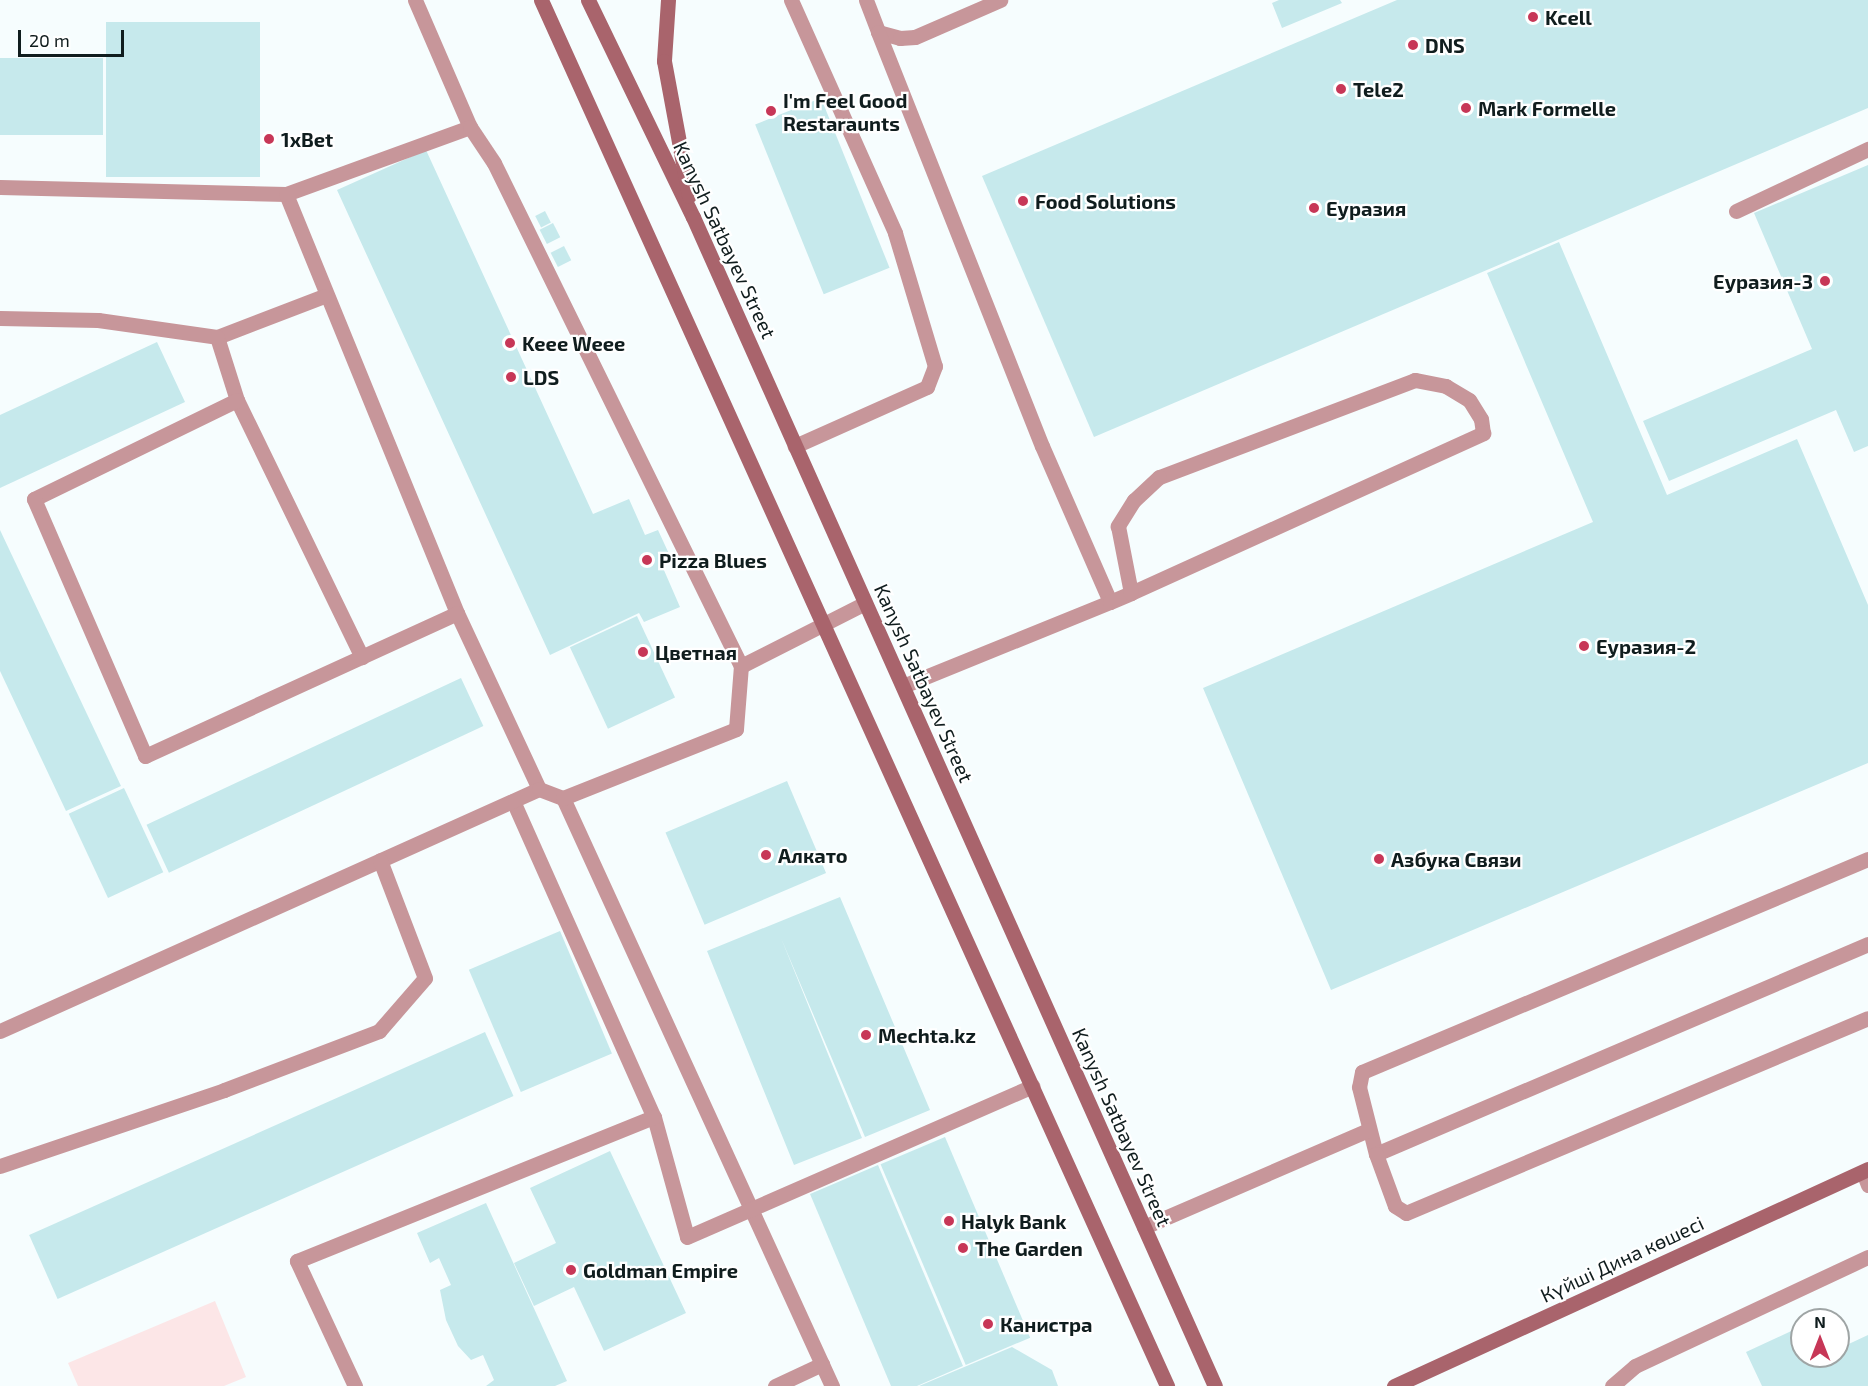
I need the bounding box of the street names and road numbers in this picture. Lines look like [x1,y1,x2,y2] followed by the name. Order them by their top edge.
[669,137,781,343] street label: Kanysh Satbayev Street
[869,580,979,786] street label: Kanysh Satbayev Street
[1067,1024,1177,1230] street label: Kanysh Satbayev Street
[1536,1211,1708,1307] street label: Күйші Дина көшесі

